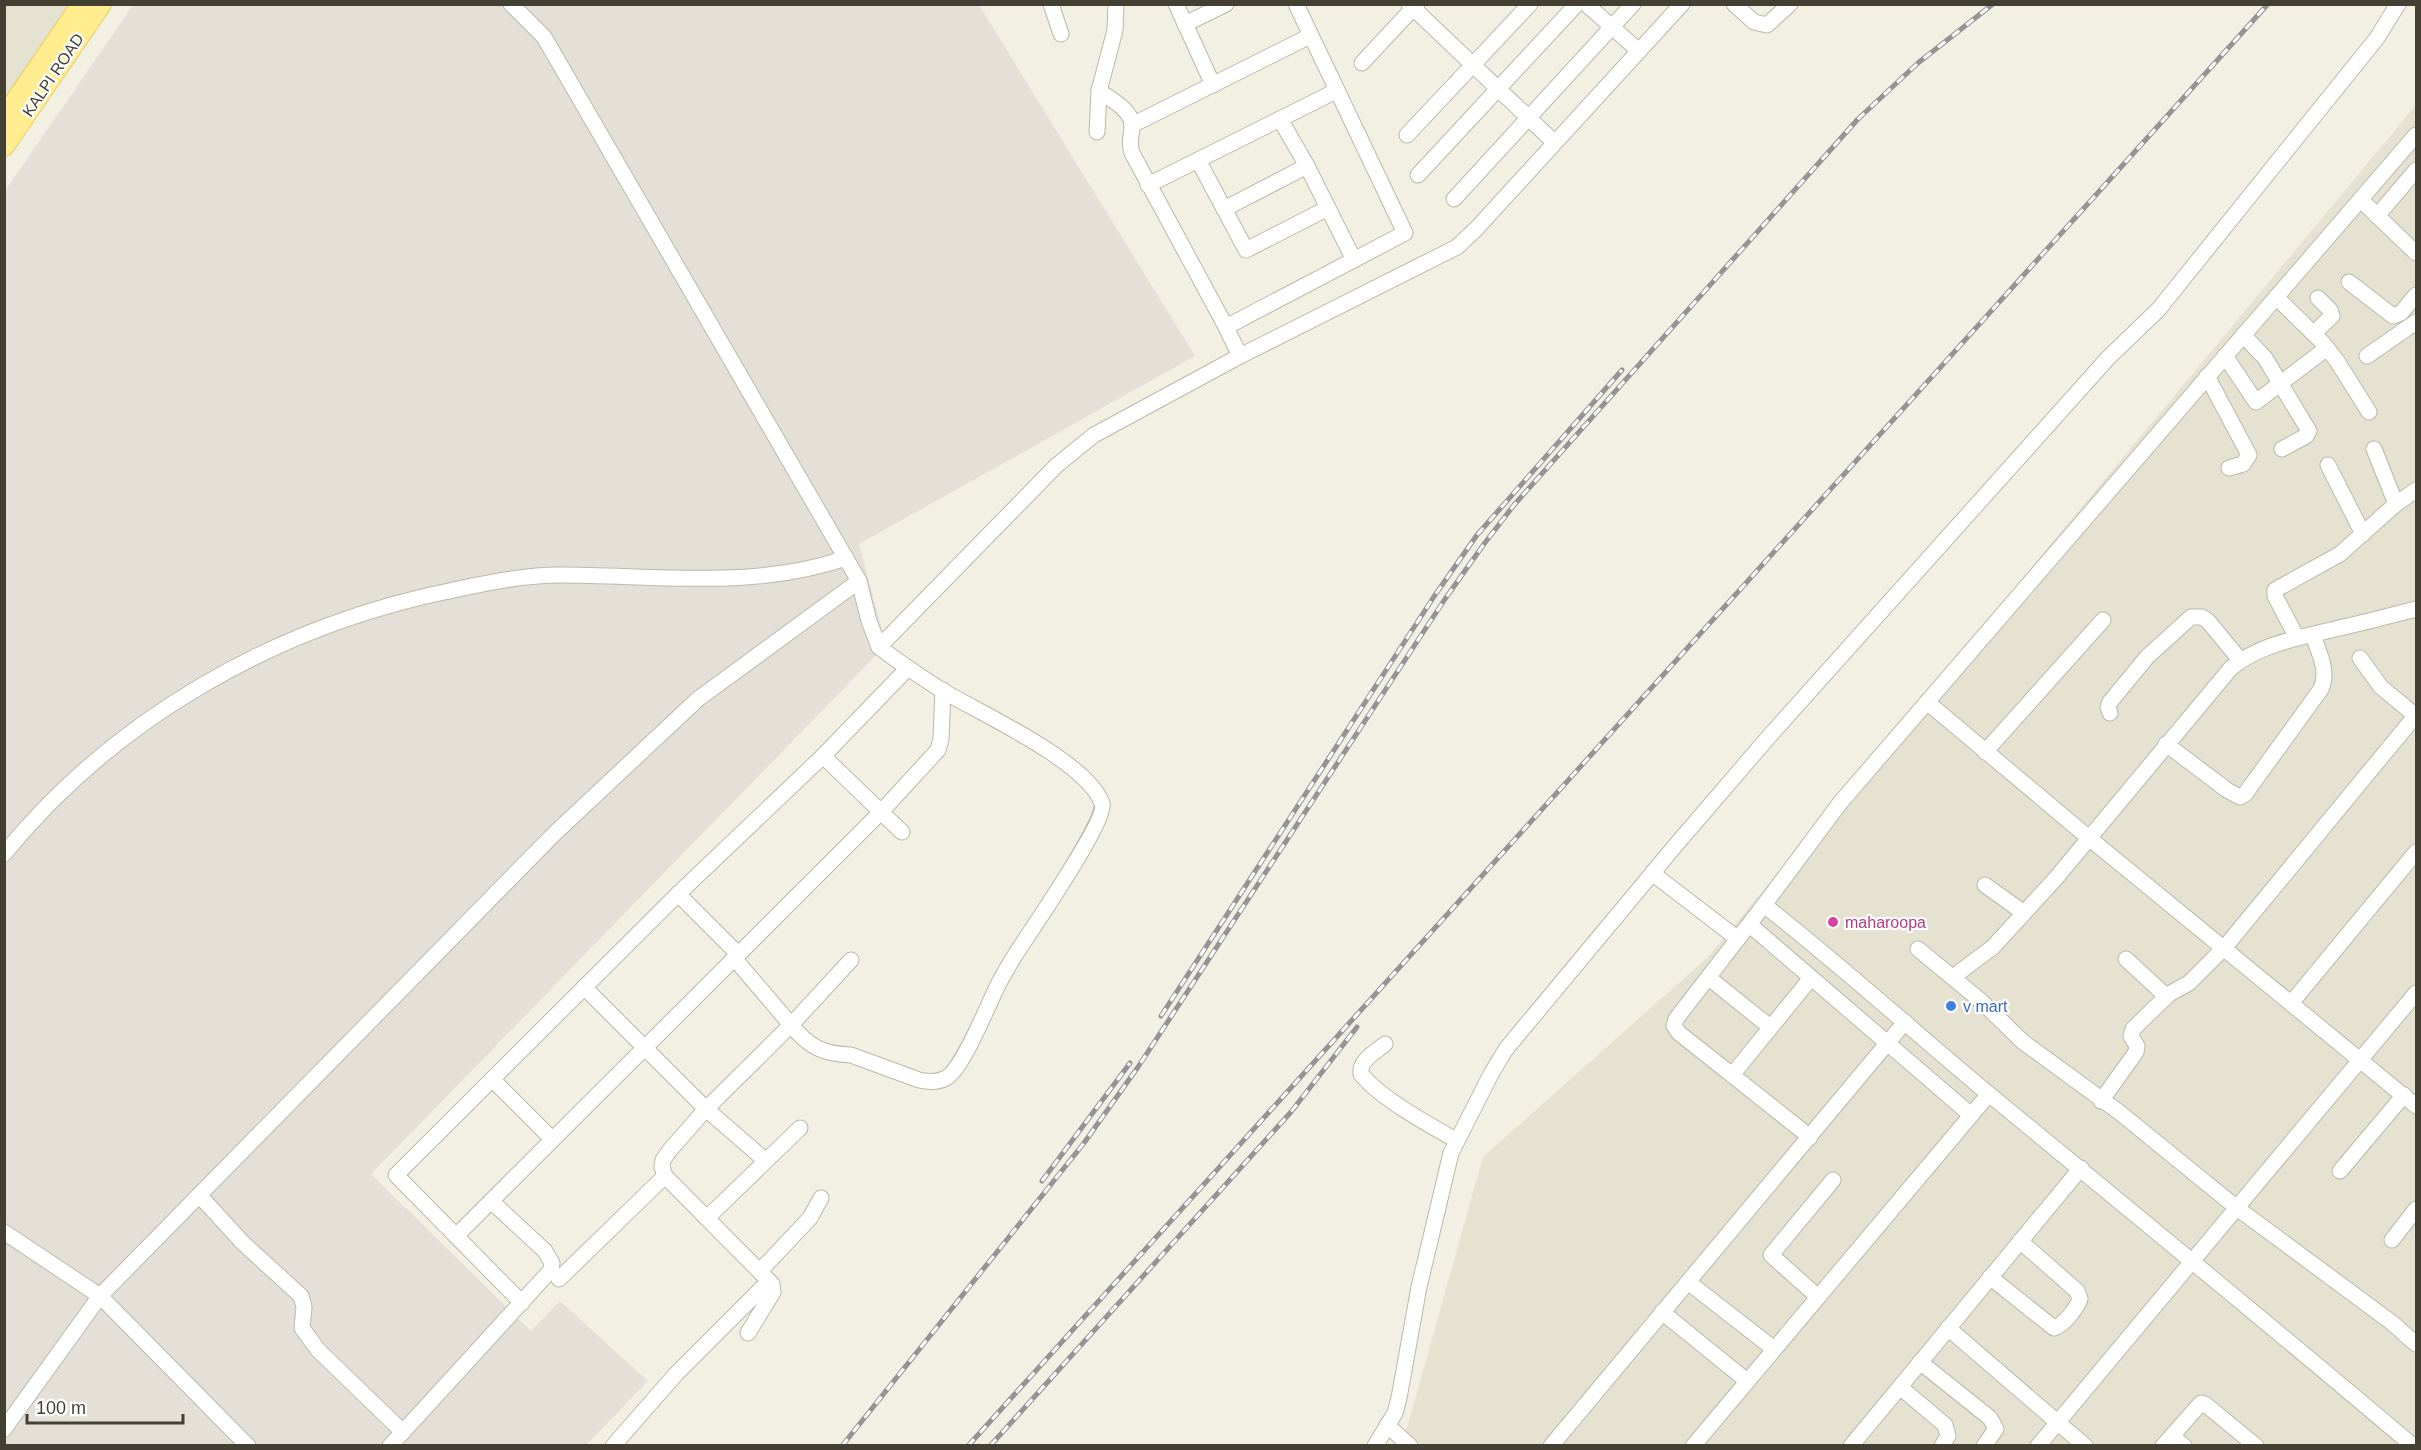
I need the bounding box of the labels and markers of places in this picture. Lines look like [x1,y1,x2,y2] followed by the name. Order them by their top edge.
[1845,914,1926,931] place label: maharoopa
[1826,915,1840,929] marker: maharoopa
[1963,998,2008,1015] place label: v mart
[1944,999,1958,1013] marker: v mart

